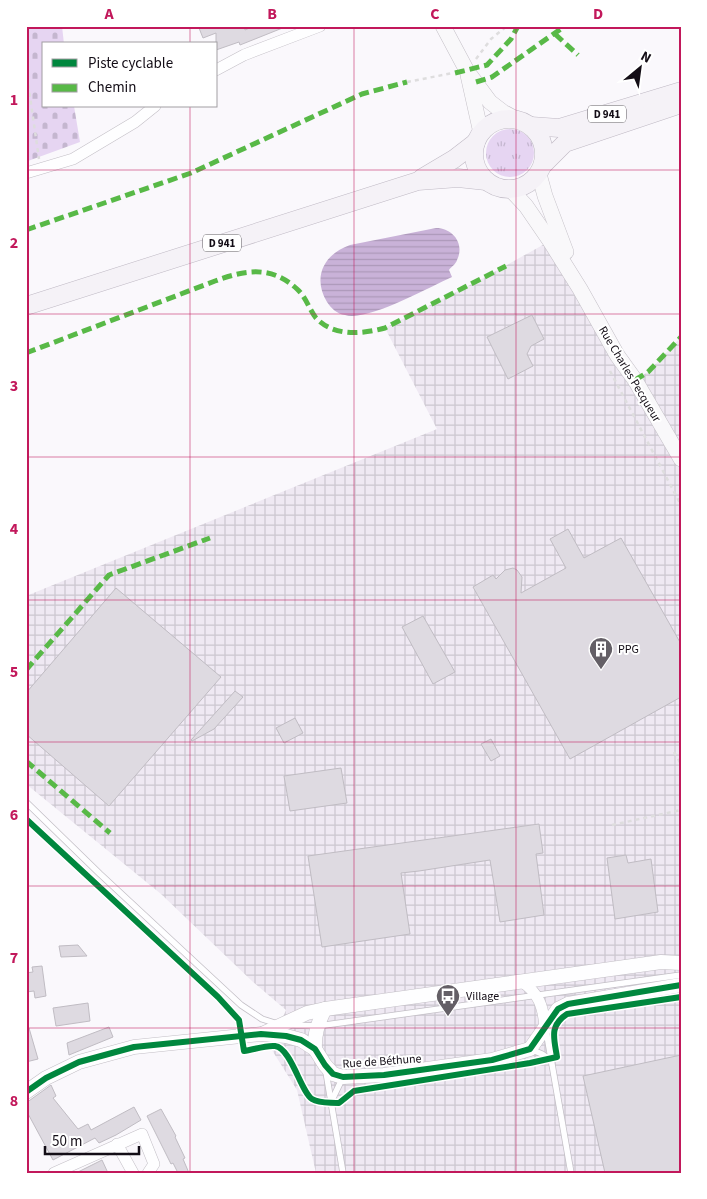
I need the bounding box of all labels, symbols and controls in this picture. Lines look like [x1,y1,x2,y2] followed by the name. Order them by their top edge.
[103,3,114,25] text: A
[267,3,277,25] text: B
[430,3,440,25] text: C
[593,3,603,25] text: D
[42,42,218,108] legend
[614,42,664,92] north arrow
[637,47,655,69] text: N
[88,53,173,74] text: Piste cyclable
[88,77,137,98] text: Chemin
[10,89,18,111] text: 1
[588,106,626,122] road number: D 941
[10,232,18,254] text: 2
[203,234,241,252] road number: D 941
[594,323,665,426] street label: Rue Charles Pecqueur
[10,375,18,397] text: 3
[10,518,19,540] text: 4
[588,636,614,670] building icon: PPG
[618,641,639,658] place label: PPG
[10,661,18,683] text: 5
[10,804,18,826] text: 6
[10,947,18,969] text: 7
[435,983,461,1017] bus stop icon: Village
[466,988,499,1005] place label: Village
[342,1050,422,1073] street label: Rue de Béthune
[10,1090,18,1112] text: 8
[45,1124,139,1156] scale bar
[52,1131,82,1152] text: 50 m

